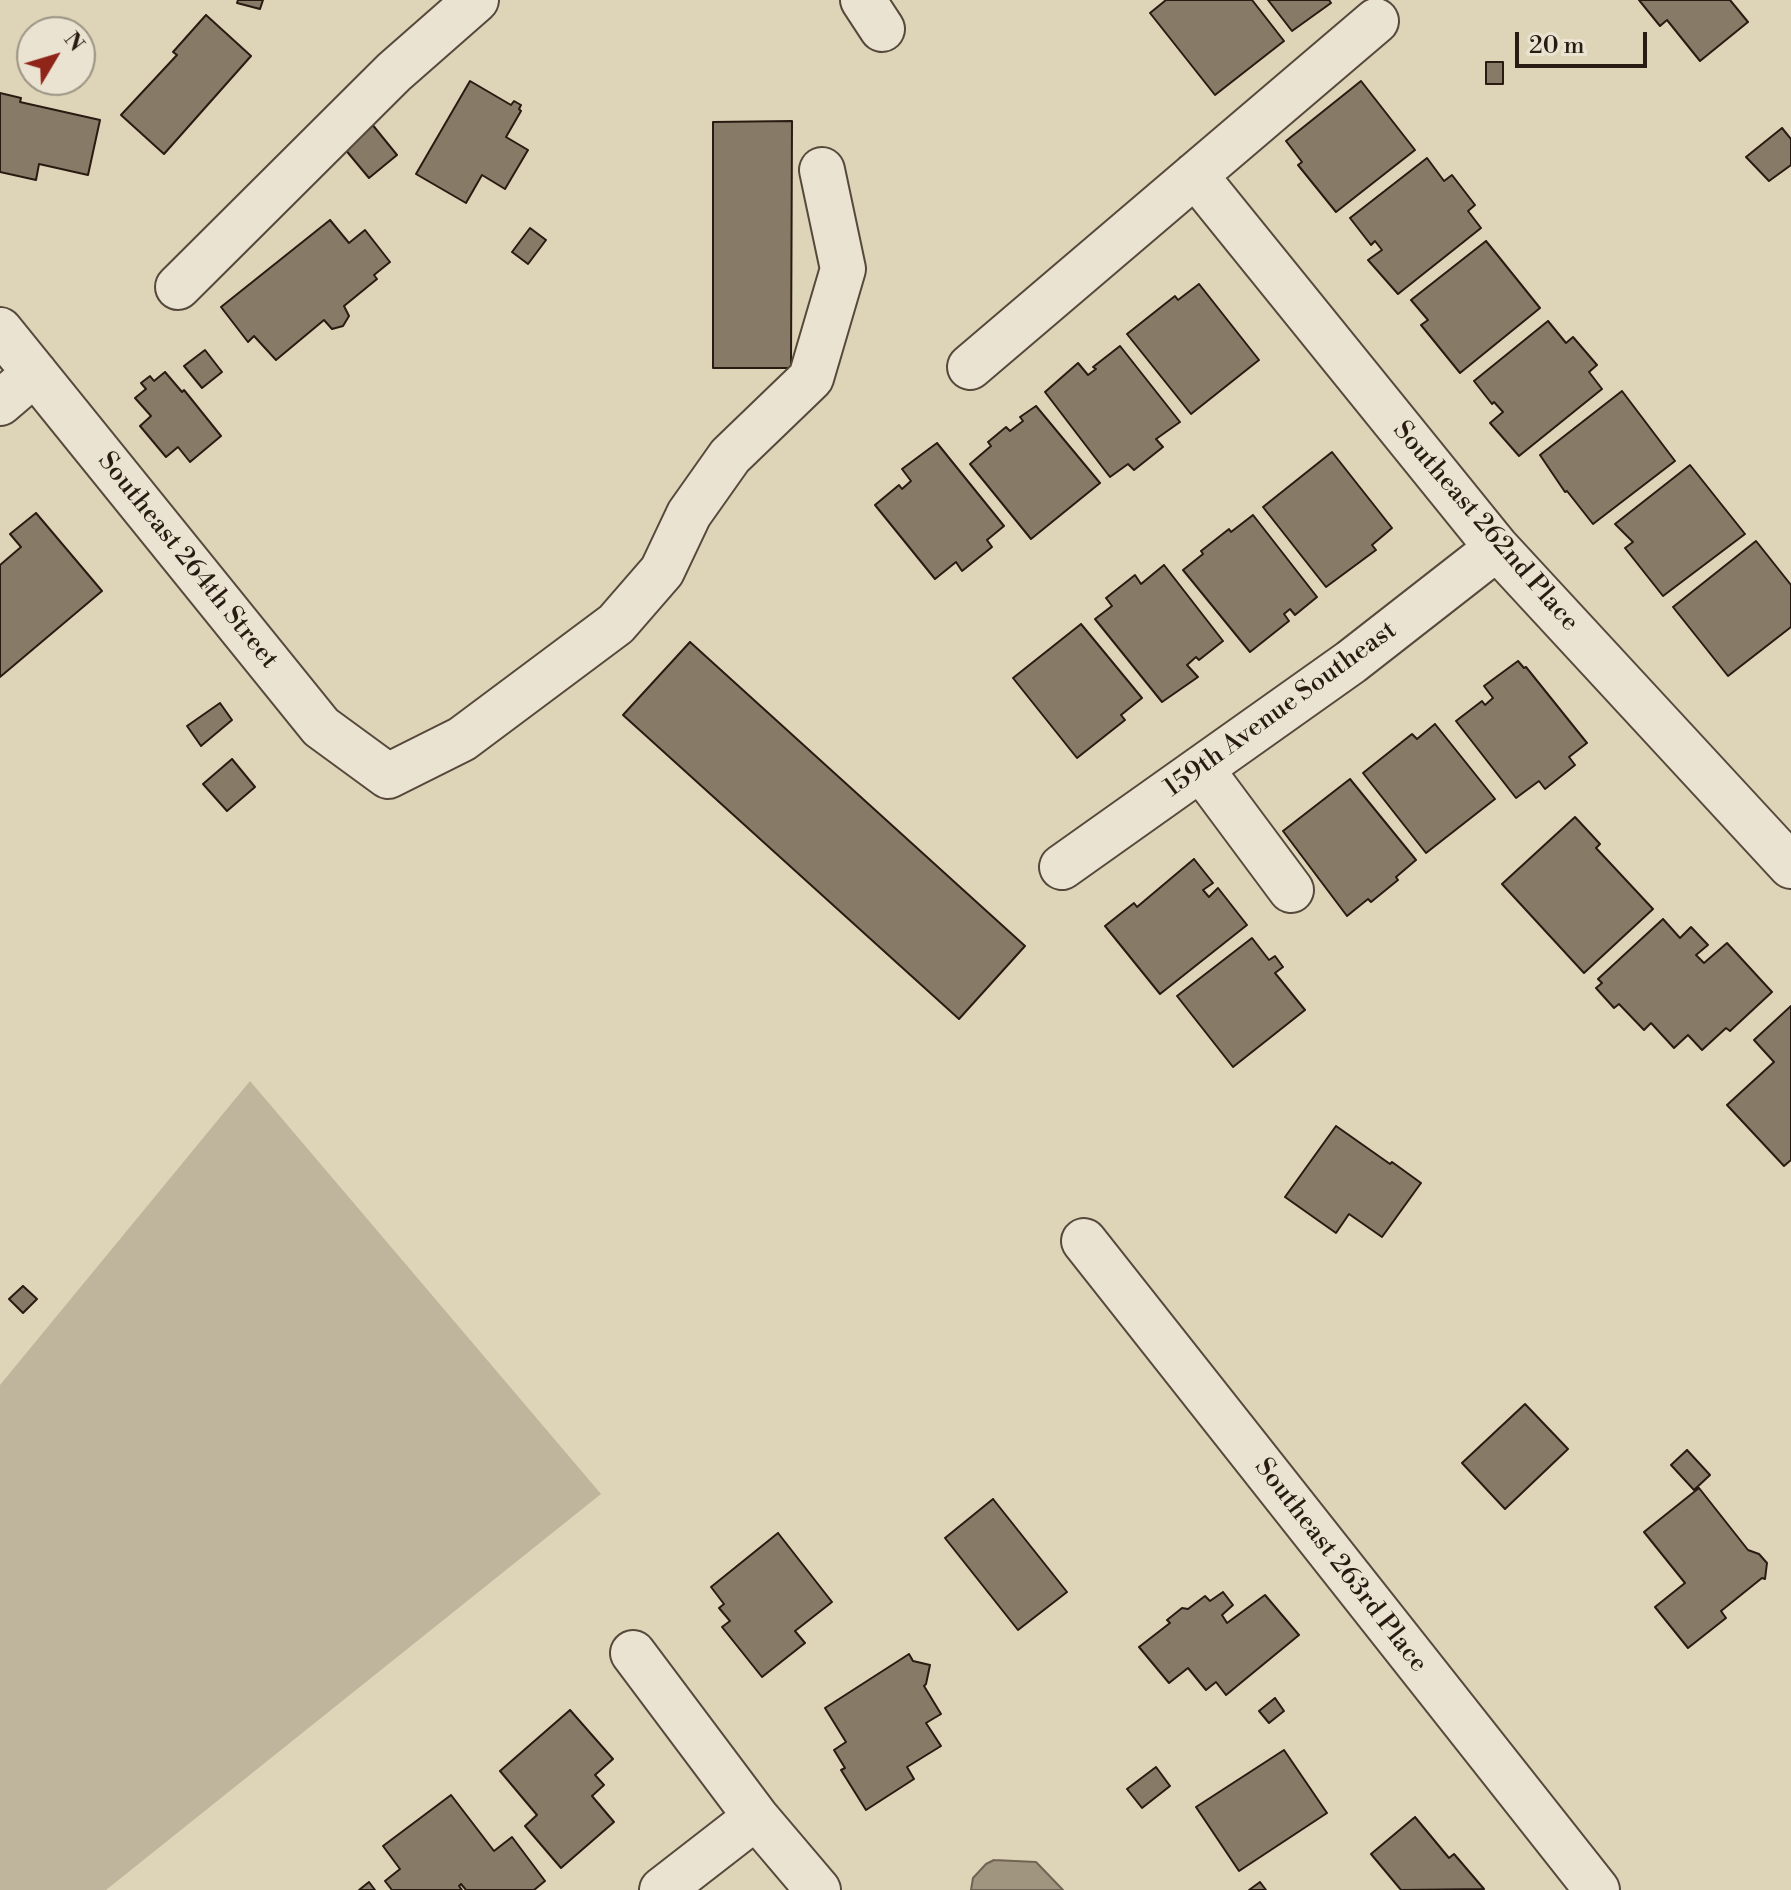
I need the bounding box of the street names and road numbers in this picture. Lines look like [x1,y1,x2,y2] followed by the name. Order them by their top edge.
[1385,416,1585,638] street label: Southeast 262nd Place
[90,447,284,675] street label: Southeast 264th Street
[1159,615,1403,805] street label: 159th Avenue Southeast
[1247,1453,1433,1679] street label: Southeast 263rd Place

